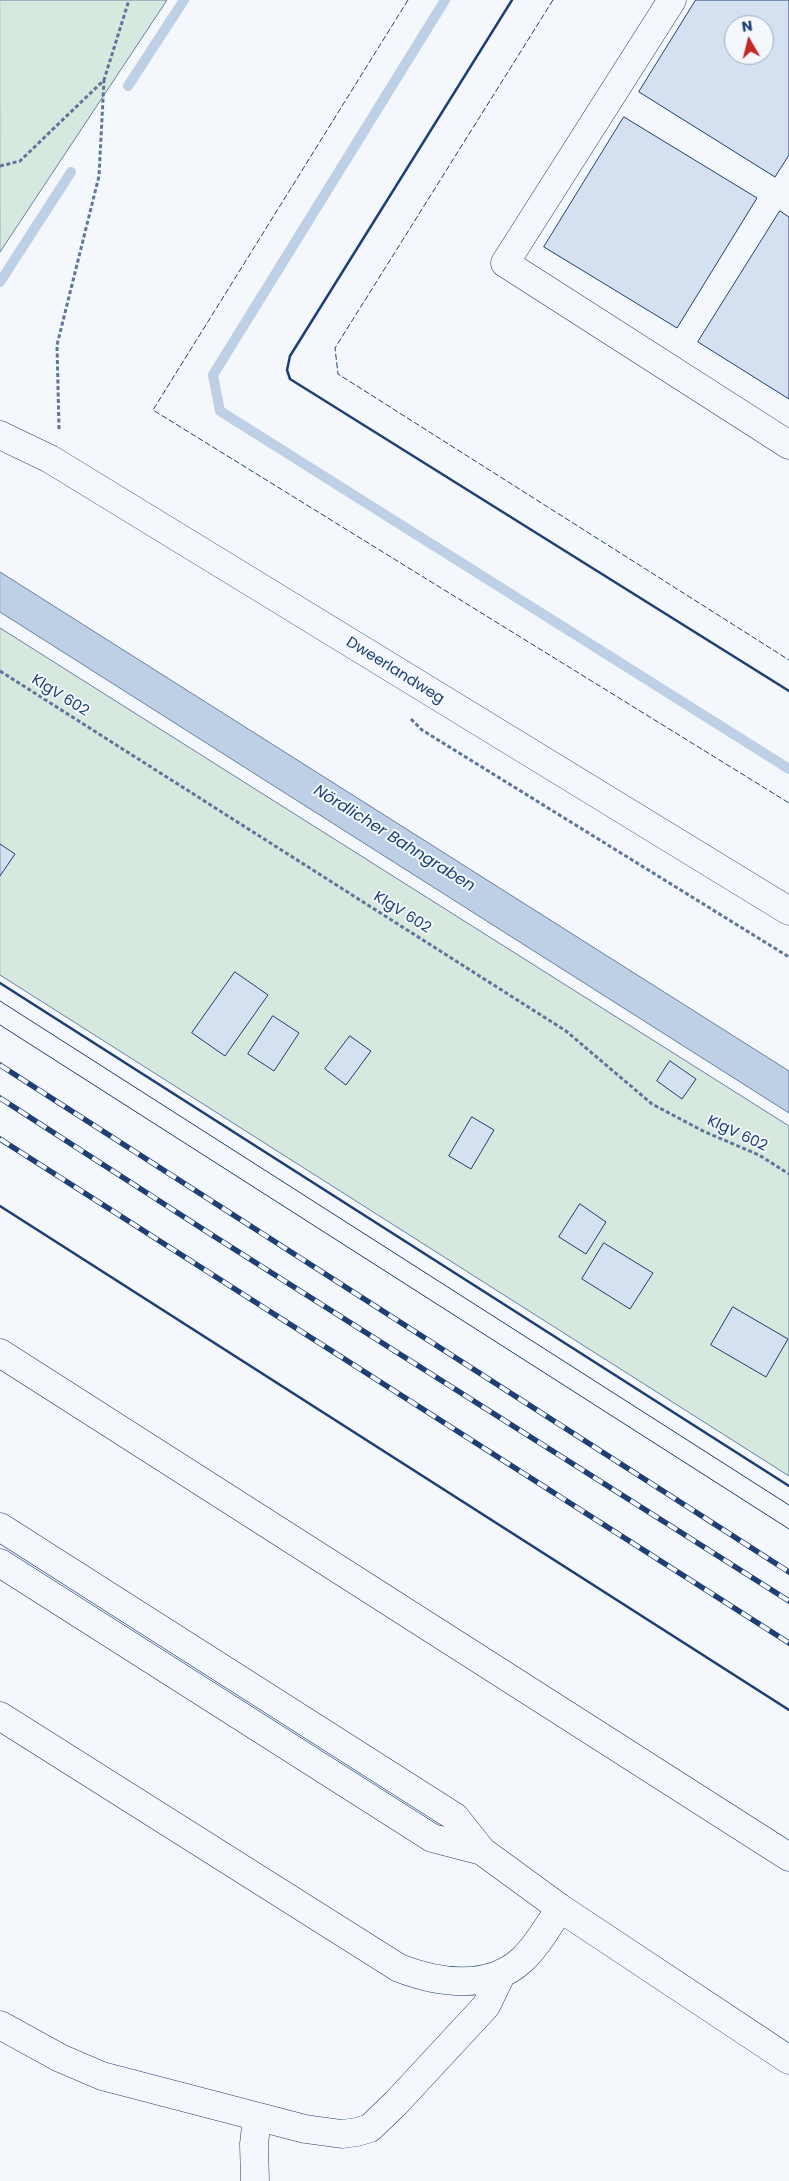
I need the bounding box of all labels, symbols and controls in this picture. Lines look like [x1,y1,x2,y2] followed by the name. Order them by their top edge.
[724,15,774,65] north arrow
[740,16,754,37] text: N
[343,634,447,708] street label: Dweerlandweg
[28,671,92,721] street label: KlgV 602
[310,781,478,897] water label: Nördlicher Bahngraben
[370,888,434,938] street label: KlgV 602
[704,1112,770,1156] street label: KlgV 602

